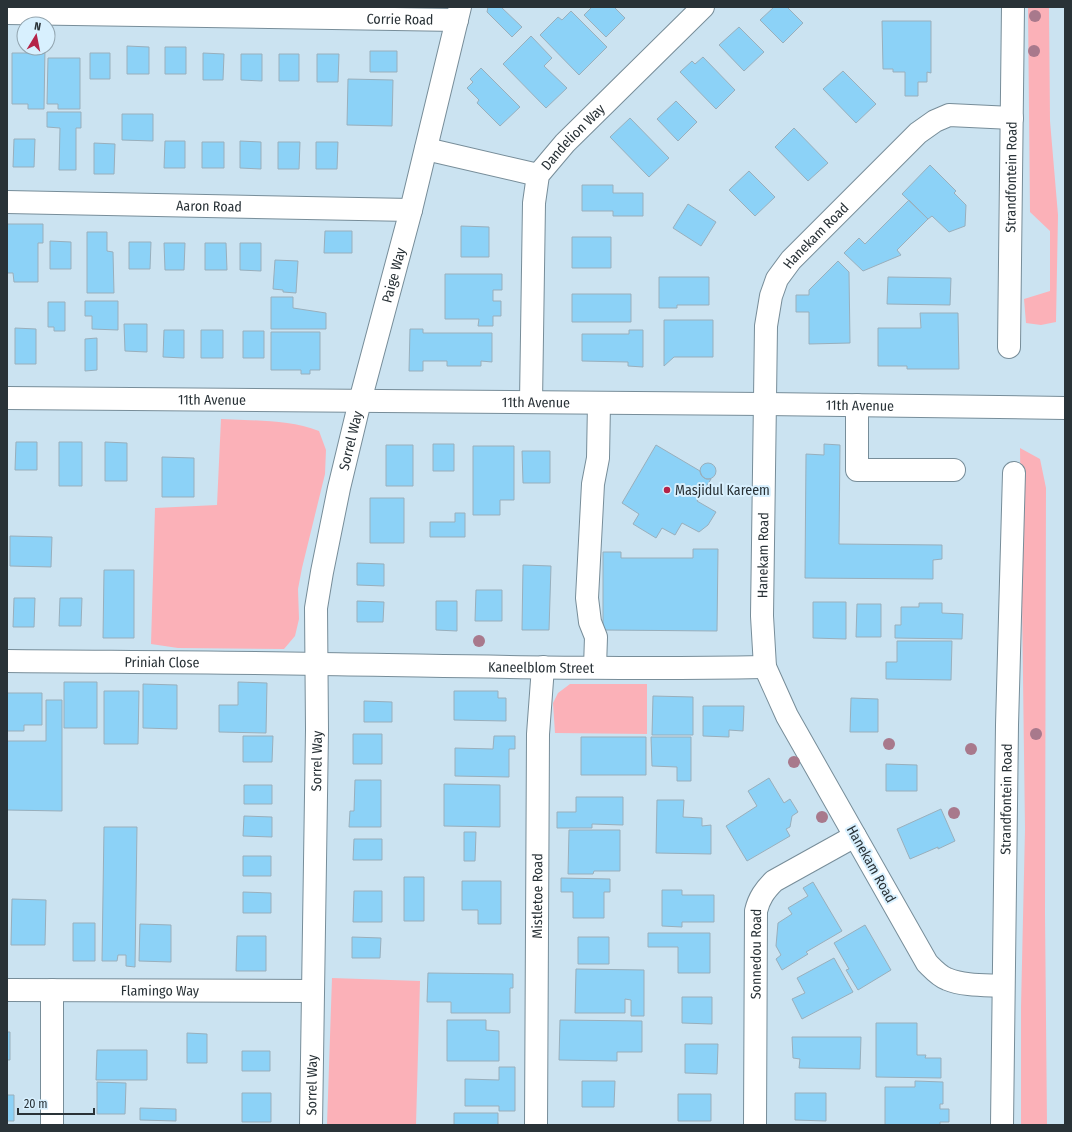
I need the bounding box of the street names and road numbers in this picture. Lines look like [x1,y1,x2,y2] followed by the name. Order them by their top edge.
[366,10,433,28] street label: Corrie Road
[537,100,609,173] street label: Dandelion Way
[1002,121,1020,233] street label: Strandfontein Road
[176,197,242,215] street label: Aaron Road
[779,199,852,272] street label: Hanekam Road
[378,245,409,305] street label: Paige Way
[178,391,246,408] street label: 11th Avenue
[502,393,570,411] street label: 11th Avenue
[826,396,894,414] street label: 11th Avenue
[335,408,366,472] street label: Sorrel Way
[754,512,772,598] street label: Hanekam Road
[125,653,200,671] street label: Priniah Close
[488,658,594,676] street label: Kaneelblom Street
[308,730,325,791] street label: Sorrel Way
[997,743,1015,855] street label: Strandfontein Road
[843,822,899,906] street label: Hanekam Road
[528,853,546,939] street label: Mistletoe Road
[747,909,765,999] street label: Sonnedou Road
[121,982,200,999] street label: Flamingo Way
[303,1054,321,1115] street label: Sorrel Way

